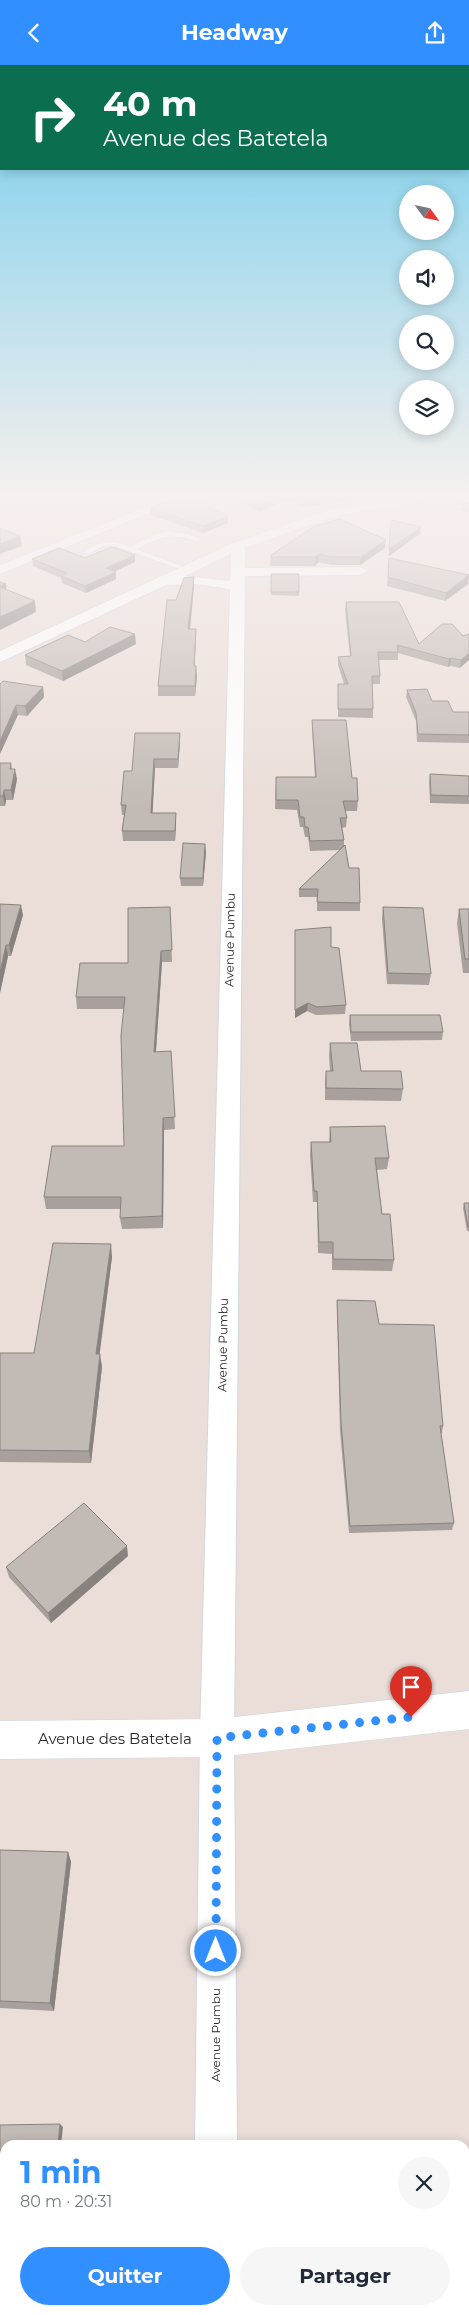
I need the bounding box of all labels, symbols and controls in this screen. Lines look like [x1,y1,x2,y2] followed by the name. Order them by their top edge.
[20,19,48,47] icon: back
[181,19,288,46] text: Headway
[421,19,449,47] icon: share
[103,82,198,125] text: 40 m
[20,85,85,150] icon: right
[103,125,329,152] text: Avenue des Batetela
[399,185,454,240] north arrow
[399,185,454,435] map controls
[399,250,454,305] button: sound
[399,315,454,370] button: search
[399,380,454,435] button: layers
[221,893,238,987] street label: Avenue Pumbu
[214,1298,231,1392] street label: Avenue Pumbu
[390,1666,432,1717] pin
[397,1673,425,1701] icon: arrive
[38,1729,192,1748] street label: Avenue des Batetela
[189,1924,241,1976] position arrow
[208,1988,223,2082] street label: Avenue Pumbu
[20,2154,101,2191] text: 1 min
[398,2157,450,2209] button: close
[20,2192,112,2211] text: 80 m · 20:31
[20,2247,230,2305] button: Quitter
[240,2247,450,2305] button: Partager

